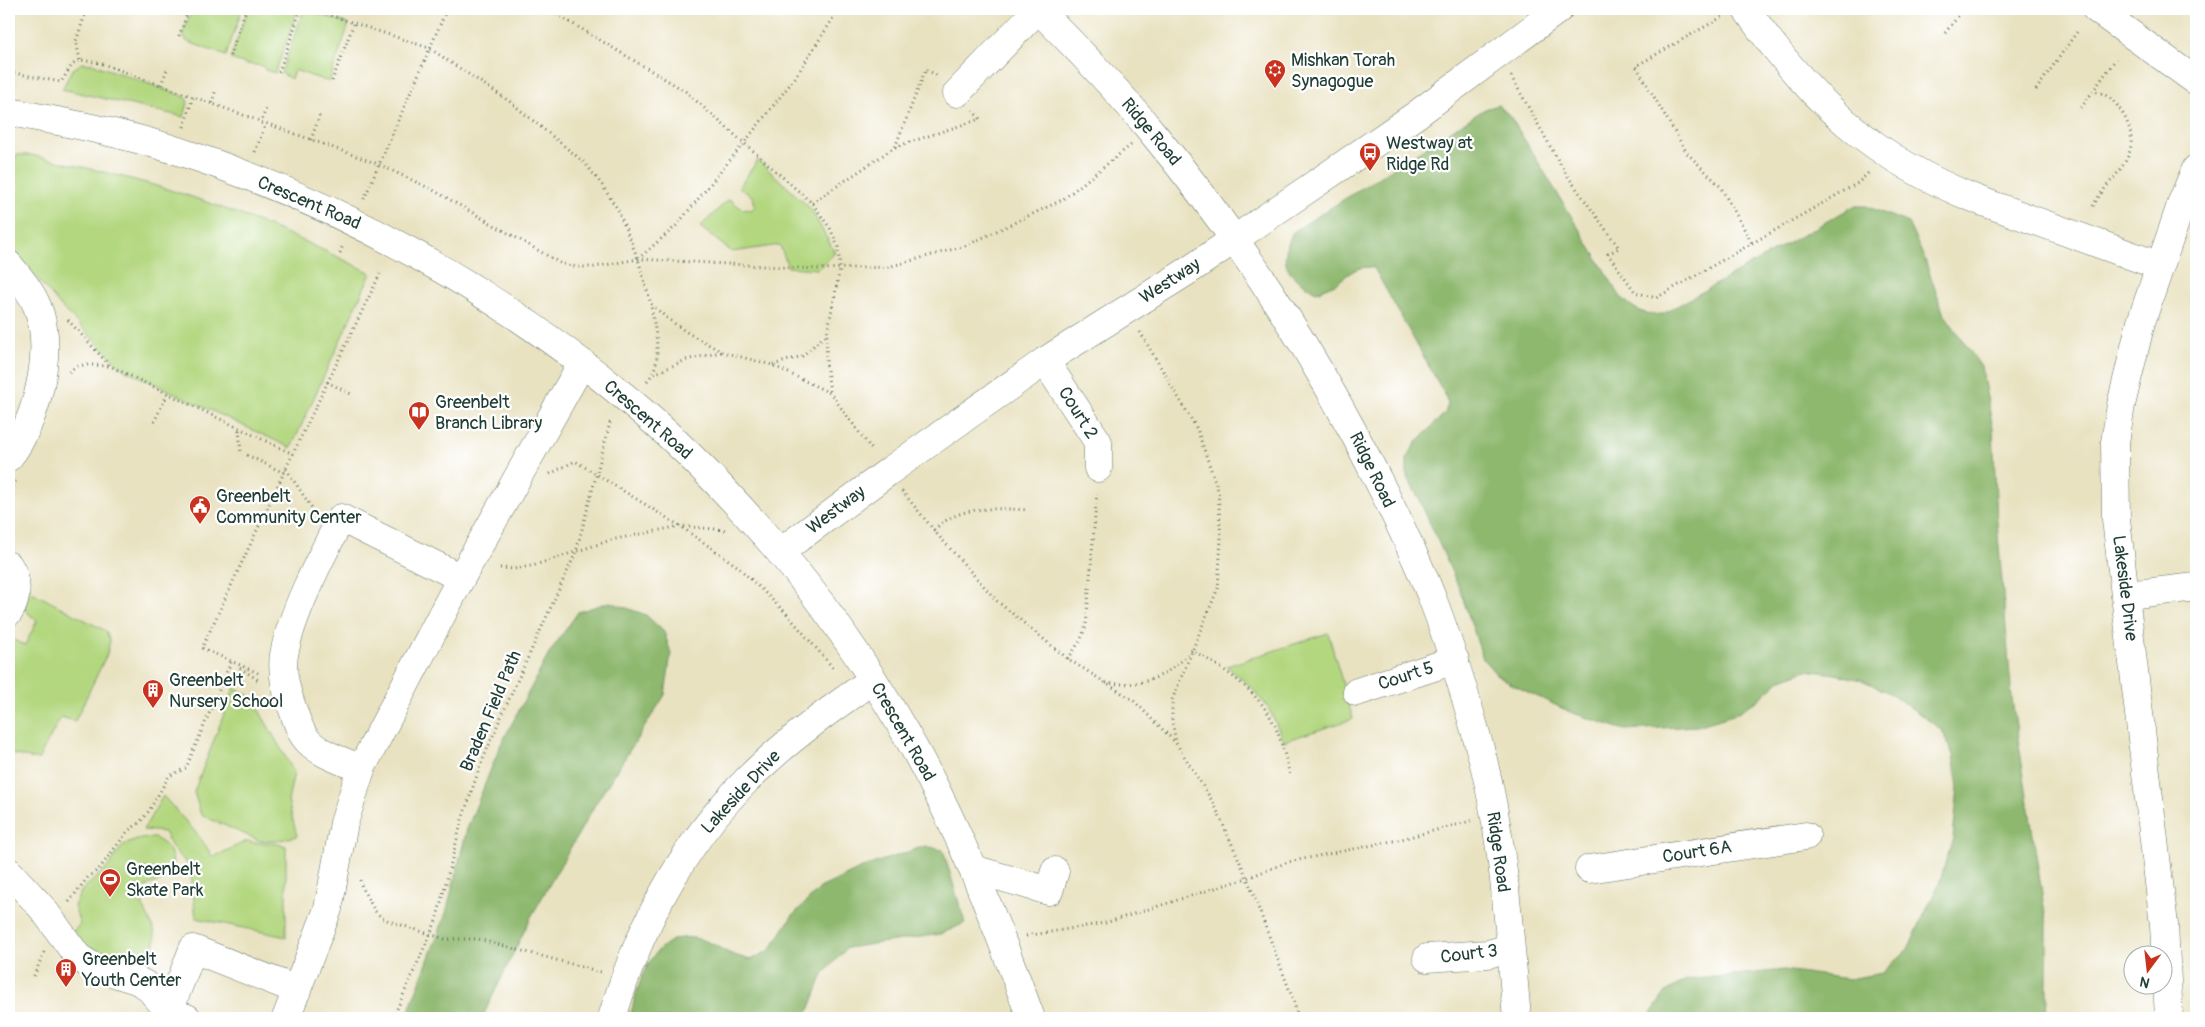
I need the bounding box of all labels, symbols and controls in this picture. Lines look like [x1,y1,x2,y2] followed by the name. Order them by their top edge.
[1291,49,1395,93] place label: Mishkan Torah Synagogue
[1263,58,1287,89] synagogue icon: Mishkan Torah Synagogue
[1116,93,1186,171] street label: Ridge Road
[1386,132,1473,176] place label: Westway at Ridge Rd
[1358,141,1382,172] bus stop icon: Westway at Ridge Rd
[254,171,364,235] street label: Crescent Road
[1135,253,1205,309] street label: Westway
[599,375,697,465] street label: Crescent Road
[1053,383,1103,443] street label: Court 2
[435,391,543,435] place label: Greenbelt Branch Library
[407,400,431,431] library icon: Greenbelt Branch Library
[1344,428,1400,512] street label: Ridge Road
[802,480,870,540] street label: Westway
[216,485,362,529] place label: Greenbelt Community Center
[188,494,212,525] public building icon: Greenbelt Community Center
[2107,534,2143,642] street label: Lakeside Drive
[455,647,527,775] street label: Braden Field Path
[1375,656,1437,696] street label: Court 5
[169,669,283,713] place label: Greenbelt Nursery School
[141,678,165,709] building icon: Greenbelt Nursery School
[865,679,941,785] street label: Crescent Road
[696,745,786,839] street label: Lakeside Drive
[1481,810,1515,894] street label: Ridge Road
[1661,835,1733,869] street label: Court 6A
[126,858,204,902] place label: Greenbelt Skate Park
[98,867,122,898] sports icon: Greenbelt Skate Park
[1439,939,1499,969] street label: Court 3
[2122,944,2172,994] north arrow
[81,948,182,992] place label: Greenbelt Youth Center
[54,957,78,988] building icon: Greenbelt Youth Center
[2138,973,2152,992] text: N

